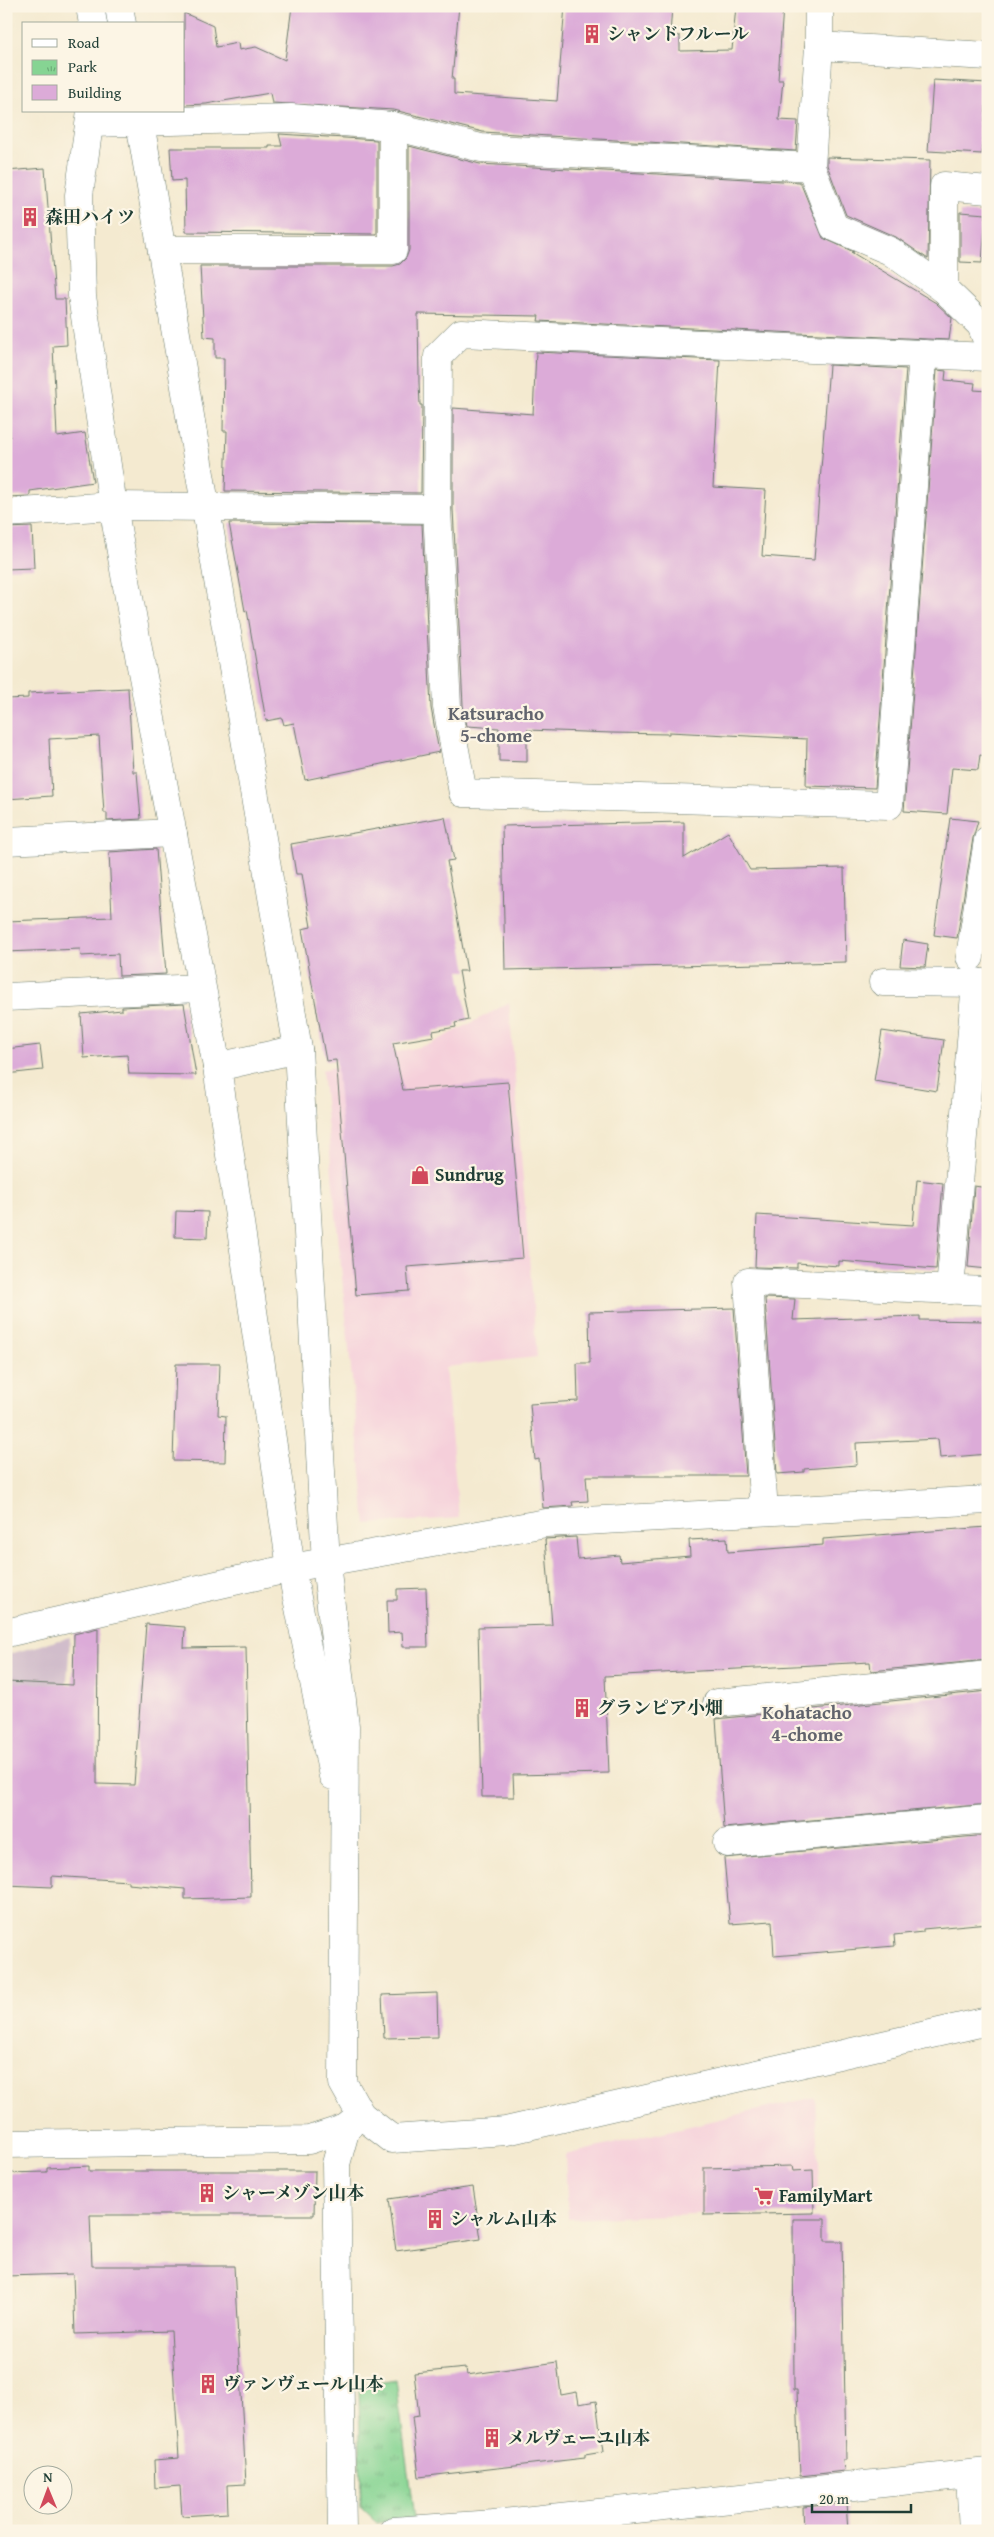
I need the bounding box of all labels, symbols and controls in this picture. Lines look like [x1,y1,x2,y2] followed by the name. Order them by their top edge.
[607,20,749,47] place label: シャンドフルール
[22,22,185,112] legend
[581,23,603,45] building icon: シャンドフルール
[68,32,99,53] text: Road
[68,56,97,77] text: Park
[68,82,122,103] text: Building
[45,203,135,230] place label: 森田ハイツ
[19,206,41,228] building icon: 森田ハイツ
[448,699,544,749] district label: Katsuracho 5-chome
[435,1161,504,1188] place label: Sundrug
[409,1164,431,1186] shop icon: Sundrug
[597,1694,723,1721] place label: グランピア小畑
[571,1697,593,1719] building icon: グランピア小畑
[762,1698,852,1748] district label: Kohatacho 4-chome
[222,2179,364,2206] place label: シャーメゾン山本
[196,2182,218,2204] building icon: シャーメゾン山本
[779,2182,873,2209] place label: FamilyMart
[753,2185,775,2207] supermarket icon: FamilyMart
[450,2205,557,2232] place label: シャルム山本
[424,2208,446,2230] building icon: シャルム山本
[223,2370,384,2397] place label: ヴァンヴェール山本
[197,2373,219,2395] building icon: ヴァンヴェール山本
[507,2424,650,2451] place label: メルヴェーユ山本
[481,2427,503,2449] building icon: メルヴェーユ山本
[22,2464,72,2514] north arrow
[43,2467,53,2487] text: N
[812,2482,910,2514] scale bar
[819,2488,850,2509] text: 20 m

